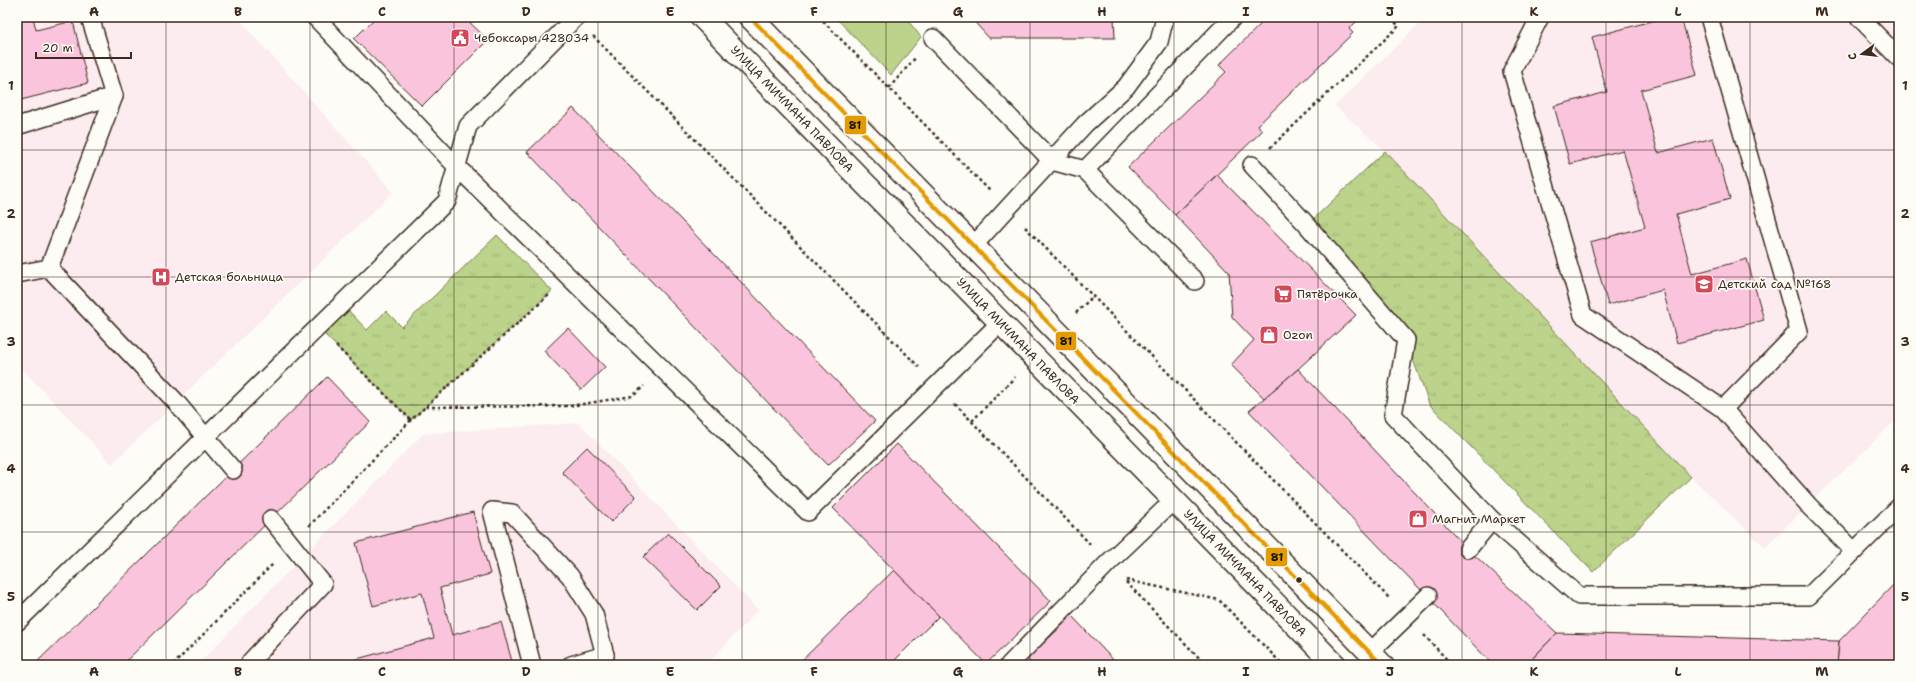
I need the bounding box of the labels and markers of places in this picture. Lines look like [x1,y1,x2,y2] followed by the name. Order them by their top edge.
[449,27,471,49] public building icon: Чебоксары 428034
[474,30,589,46] place label: Чебоксары 428034
[150,266,172,288] hospital icon: Детская больница
[175,269,284,285] place label: Детская больница
[1693,273,1715,295] school or university icon: Детский сад №168
[1718,276,1831,292] place label: Детский сад №168
[1272,283,1294,305] supermarket icon: Пятёрочка
[1297,286,1358,302] place label: Пятёрочка
[1258,324,1280,346] shop icon: Ozon
[1283,327,1313,343] place label: Ozon
[1407,508,1429,530] shop icon: Магнит Маркет
[1432,511,1526,527] place label: Магнит Маркет
[1294,575,1304,585] unlabelled marker

